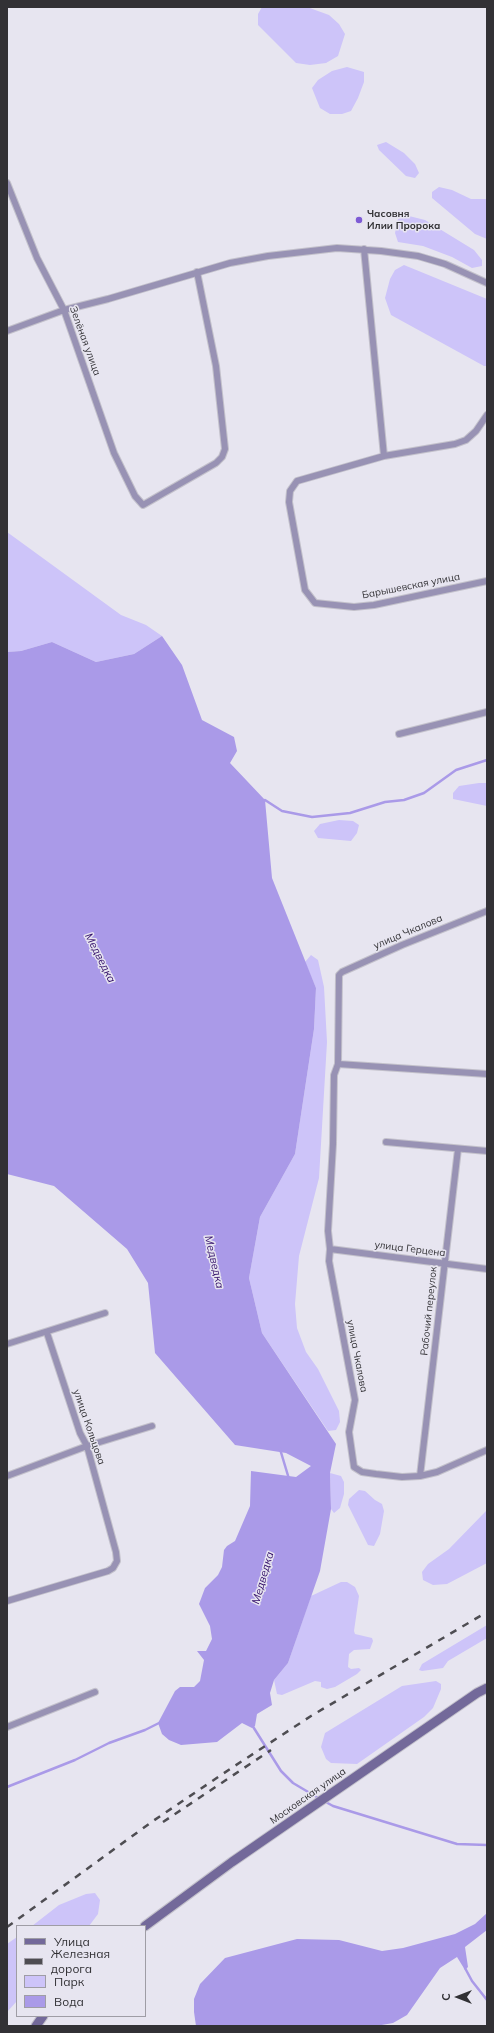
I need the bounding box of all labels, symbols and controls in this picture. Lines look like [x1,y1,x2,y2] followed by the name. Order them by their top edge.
[367,208,440,232] place label: Часовня Илии Пророка
[354,215,364,225] marker: Часовня Илии Пророка
[67,305,103,377] street label: Зелёная улица
[361,571,461,601] street label: Барышевская улица
[372,912,444,952] street label: улица Чкалова
[82,931,118,985] water label: Медведка
[202,1234,226,1290] water label: Медведка
[374,1239,446,1259] street label: улица Герцена
[418,1266,440,1356] street label: Рабочий переулок
[344,1319,370,1393] street label: улица Чкалова
[70,1388,108,1466] street label: улица Кольцова
[249,1550,277,1606] water label: Медведка
[268,1765,348,1827] street label: Московская улица
[16,1925,146,2017] legend
[54,1934,90,1949] text: Улица
[51,1946,110,1976] text: Железная дорога
[54,1974,84,1989] text: Парк
[438,1977,478,2017] north arrow
[439,1993,453,2001] text: С
[54,1994,84,2009] text: Вода

